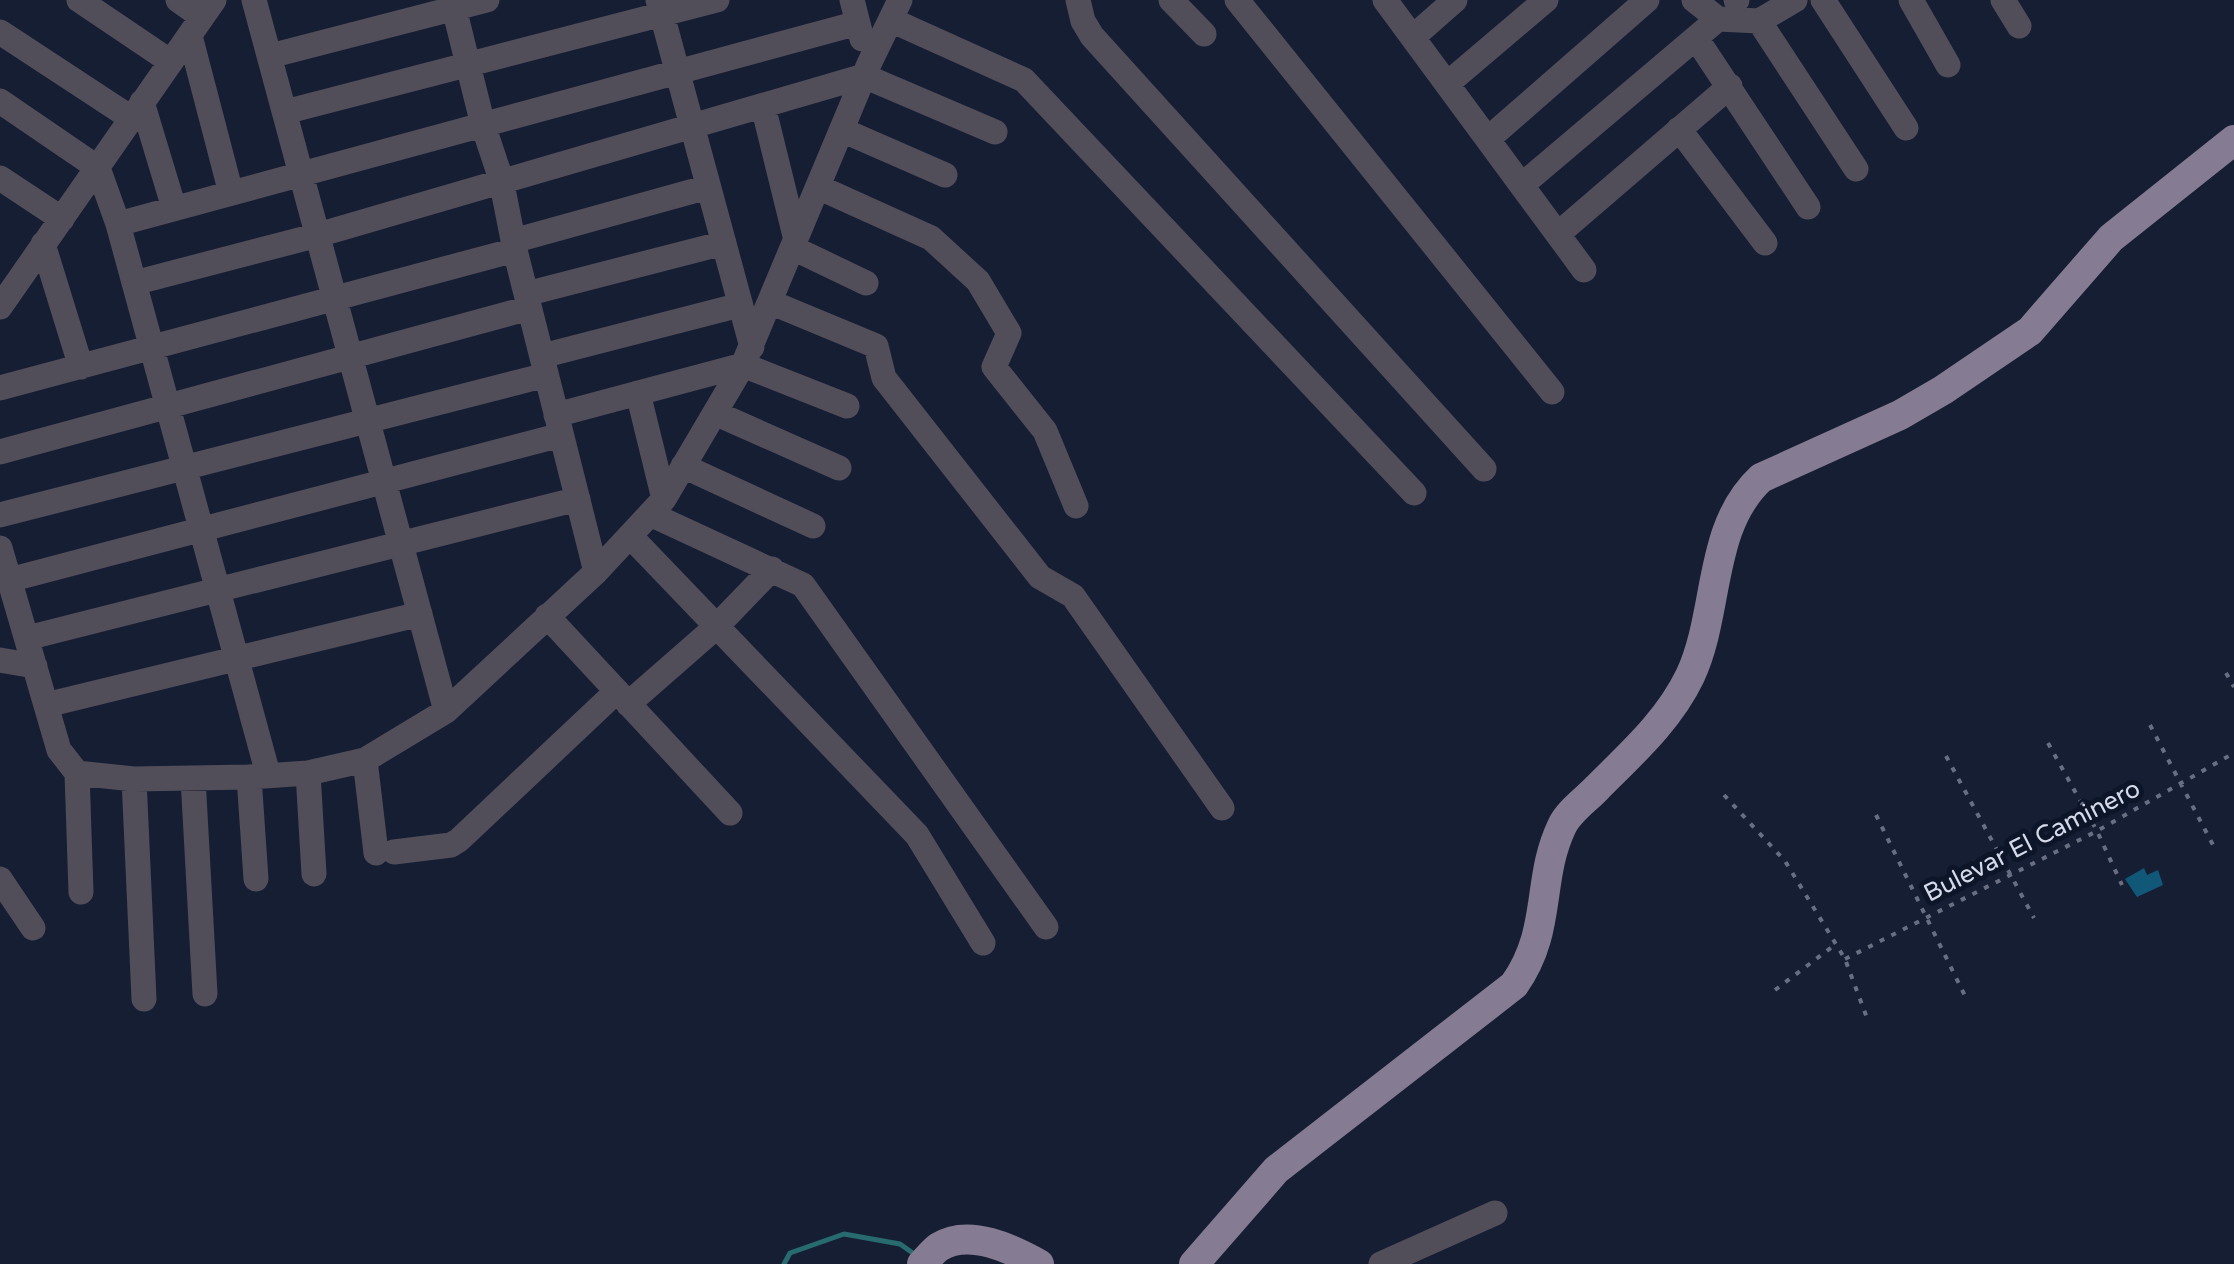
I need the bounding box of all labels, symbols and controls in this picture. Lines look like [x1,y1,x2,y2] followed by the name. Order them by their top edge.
[1919,773,2145,909] street label: Bulevar El Caminero

